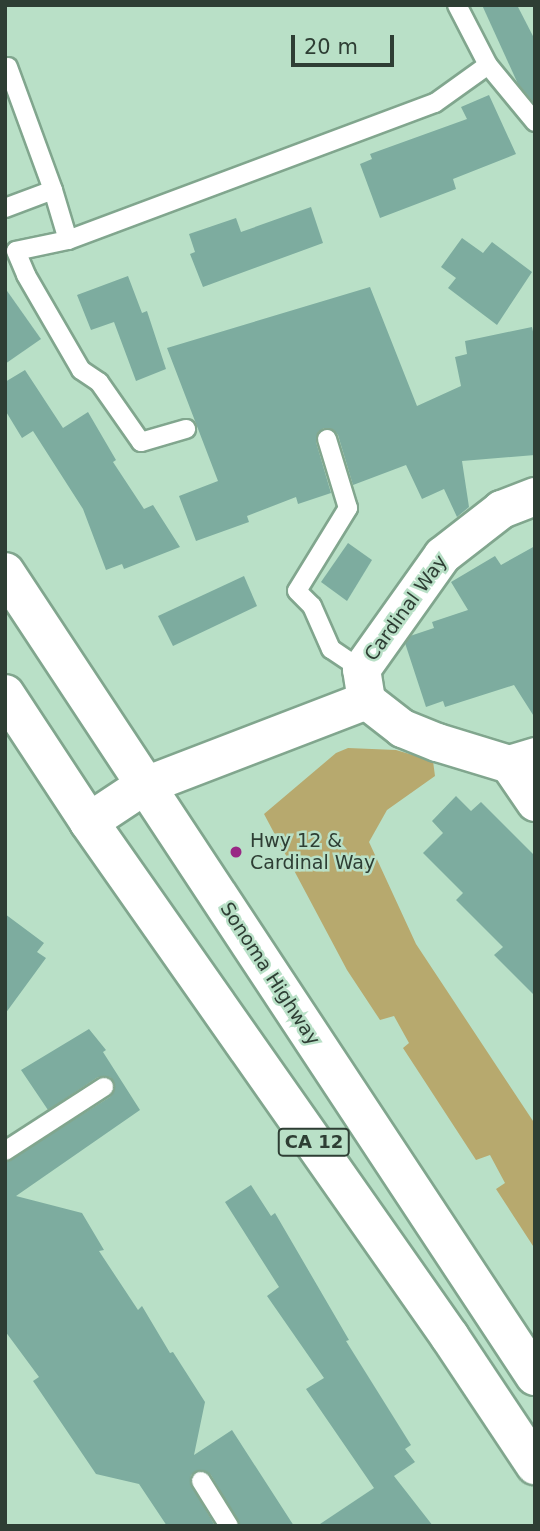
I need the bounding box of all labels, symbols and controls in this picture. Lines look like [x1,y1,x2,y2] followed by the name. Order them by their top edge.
[295,21,398,65] scale bar
[304,35,358,59] text: 20 m
[360,551,452,665] street label: Cardinal Way
[250,830,375,874] place label: Hwy 12 & Cardinal Way
[228,844,244,860] marker: Hwy 12 & Cardinal Way
[215,898,325,1050] street label: Sonoma Highway
[277,1128,351,1156] road number: CA 12

